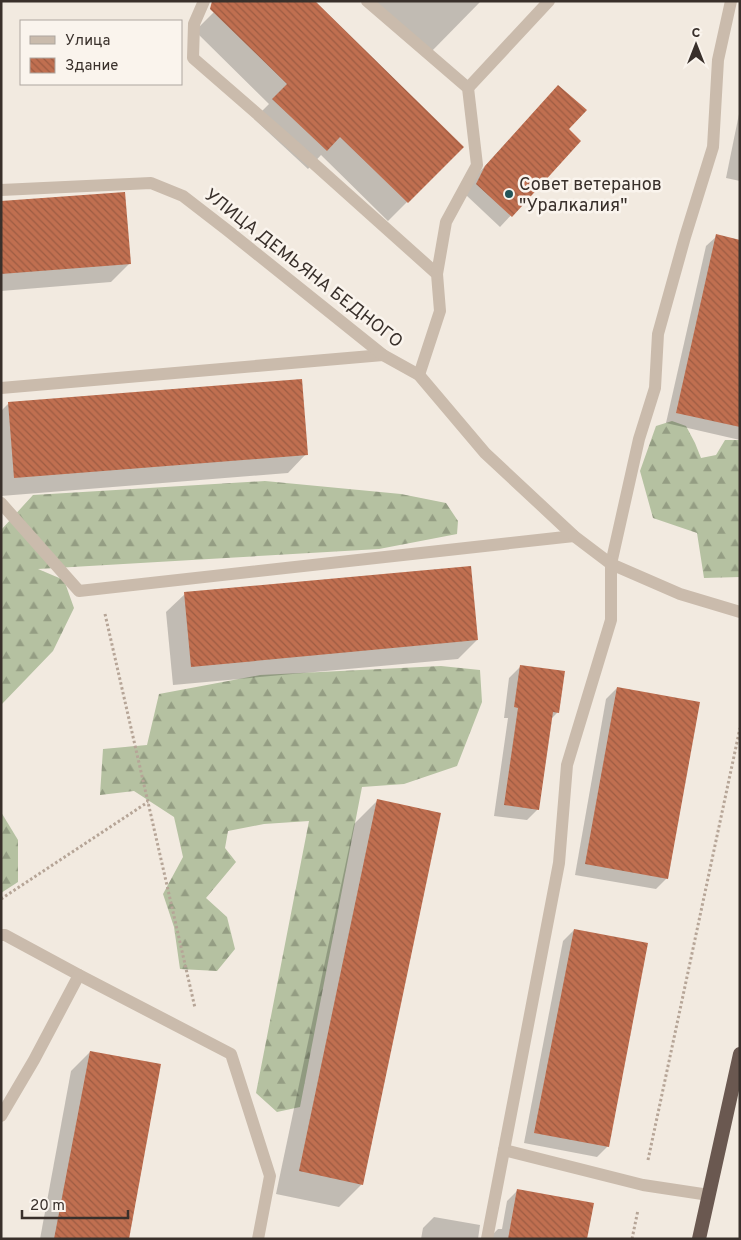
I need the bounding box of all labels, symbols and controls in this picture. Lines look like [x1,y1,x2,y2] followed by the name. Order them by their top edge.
[20,20,182,85] legend
[671,20,721,70] north arrow
[692,25,701,42] text: С
[65,32,110,51] text: Улица
[65,57,118,76] text: Здание
[519,174,662,218] place label: Совет ветеранов "Уралкалия"
[199,184,407,354] street label: УЛИЦА ДЕМЬЯНА БЕДНОГО
[503,188,515,200] marker: Совет ветеранов "Уралкалия"
[22,1188,129,1220] scale bar
[30,1197,65,1216] text: 20 m

